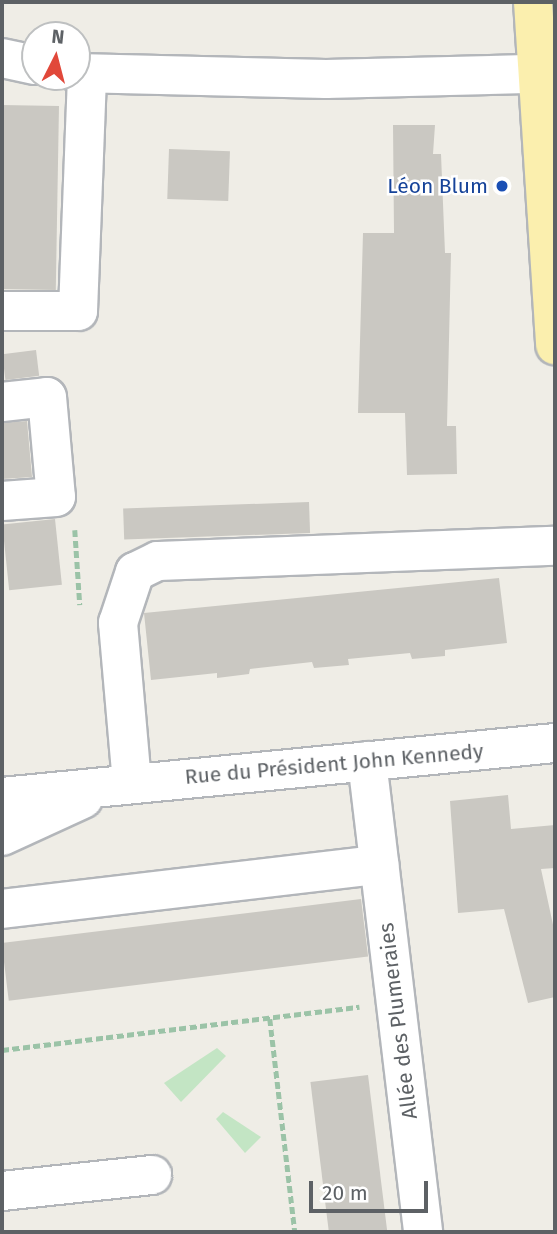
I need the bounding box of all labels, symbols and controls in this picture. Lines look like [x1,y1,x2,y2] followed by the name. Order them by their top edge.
[21,21,91,91] north arrow
[51,25,66,49] text: N
[387,173,488,199] place label: Léon Blum
[494,178,510,194] marker: Léon Blum
[184,738,484,790] street label: Rue du Président John Kennedy
[373,921,423,1121] street label: Allée des Plumeraies
[312,1168,431,1212] scale bar
[322,1180,368,1206] text: 20 m

